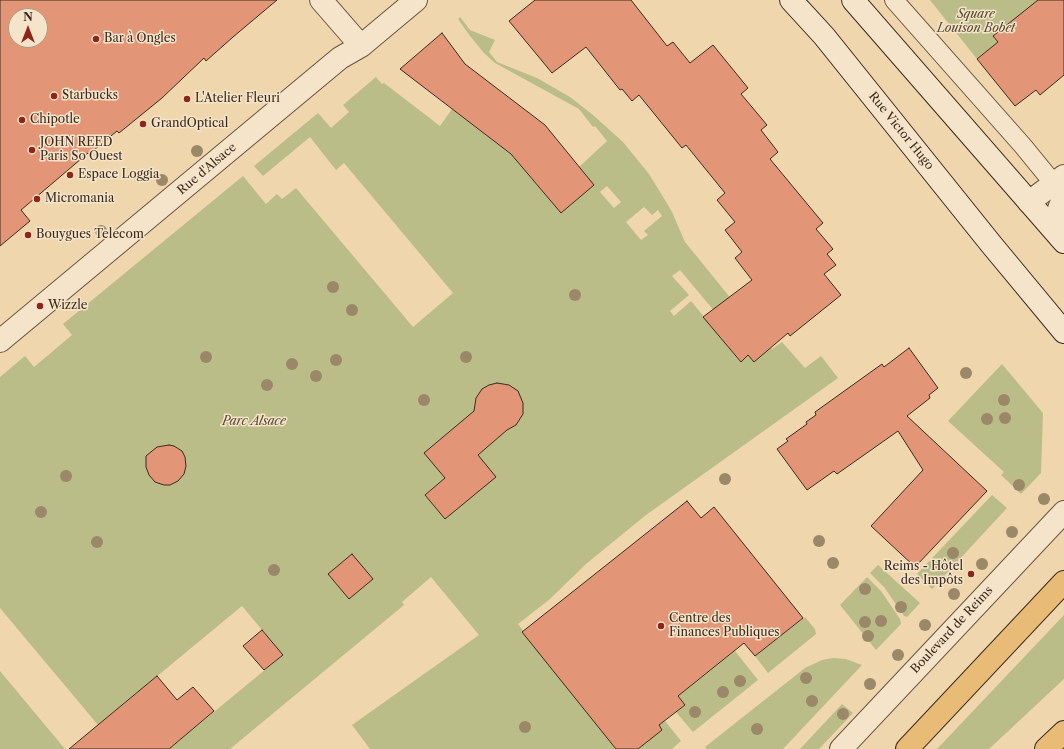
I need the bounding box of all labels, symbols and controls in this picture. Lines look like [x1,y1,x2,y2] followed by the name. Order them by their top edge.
[8,8,48,48] north arrow
[937,8,1015,36] park label: Square Louison Bobet
[23,10,33,24] text: N
[104,32,176,46] place label: Bar à Ongles
[91,34,101,44] marker: Bar à Ongles
[62,89,118,103] place label: Starbucks
[865,89,937,173] street label: Rue Victor Hugo
[49,91,59,101] marker: Starbucks
[195,92,280,106] place label: L'Atelier Fleuri
[182,94,192,104] marker: L'Atelier Fleuri
[30,113,80,127] place label: Chipotle
[17,115,27,125] marker: Chipotle
[151,117,228,131] place label: GrandOptical
[138,119,148,129] marker: GrandOptical
[40,136,122,164] place label: JOHN REED Paris So Ouest
[175,140,239,198] street label: Rue d'Alsace
[27,145,37,155] marker: JOHN REED Paris So Ouest
[78,168,159,182] place label: Espace Loggia
[65,170,75,180] marker: Espace Loggia
[45,192,114,206] place label: Micromania
[32,194,42,204] marker: Micromania
[36,228,144,242] place label: Bouygues Telecom
[23,230,33,240] marker: Bouygues Telecom
[48,299,87,313] place label: Wizzle
[35,301,45,311] marker: Wizzle
[222,415,286,429] park label: Parc Alsace
[884,560,963,588] place label: Reims - Hôtel des Impôts
[966,569,976,579] marker: Reims - Hôtel des Impôts
[908,583,996,677] street label: Boulevard de Reims
[669,612,780,640] place label: Centre des Finances Publiques
[656,621,666,631] marker: Centre des Finances Publiques

